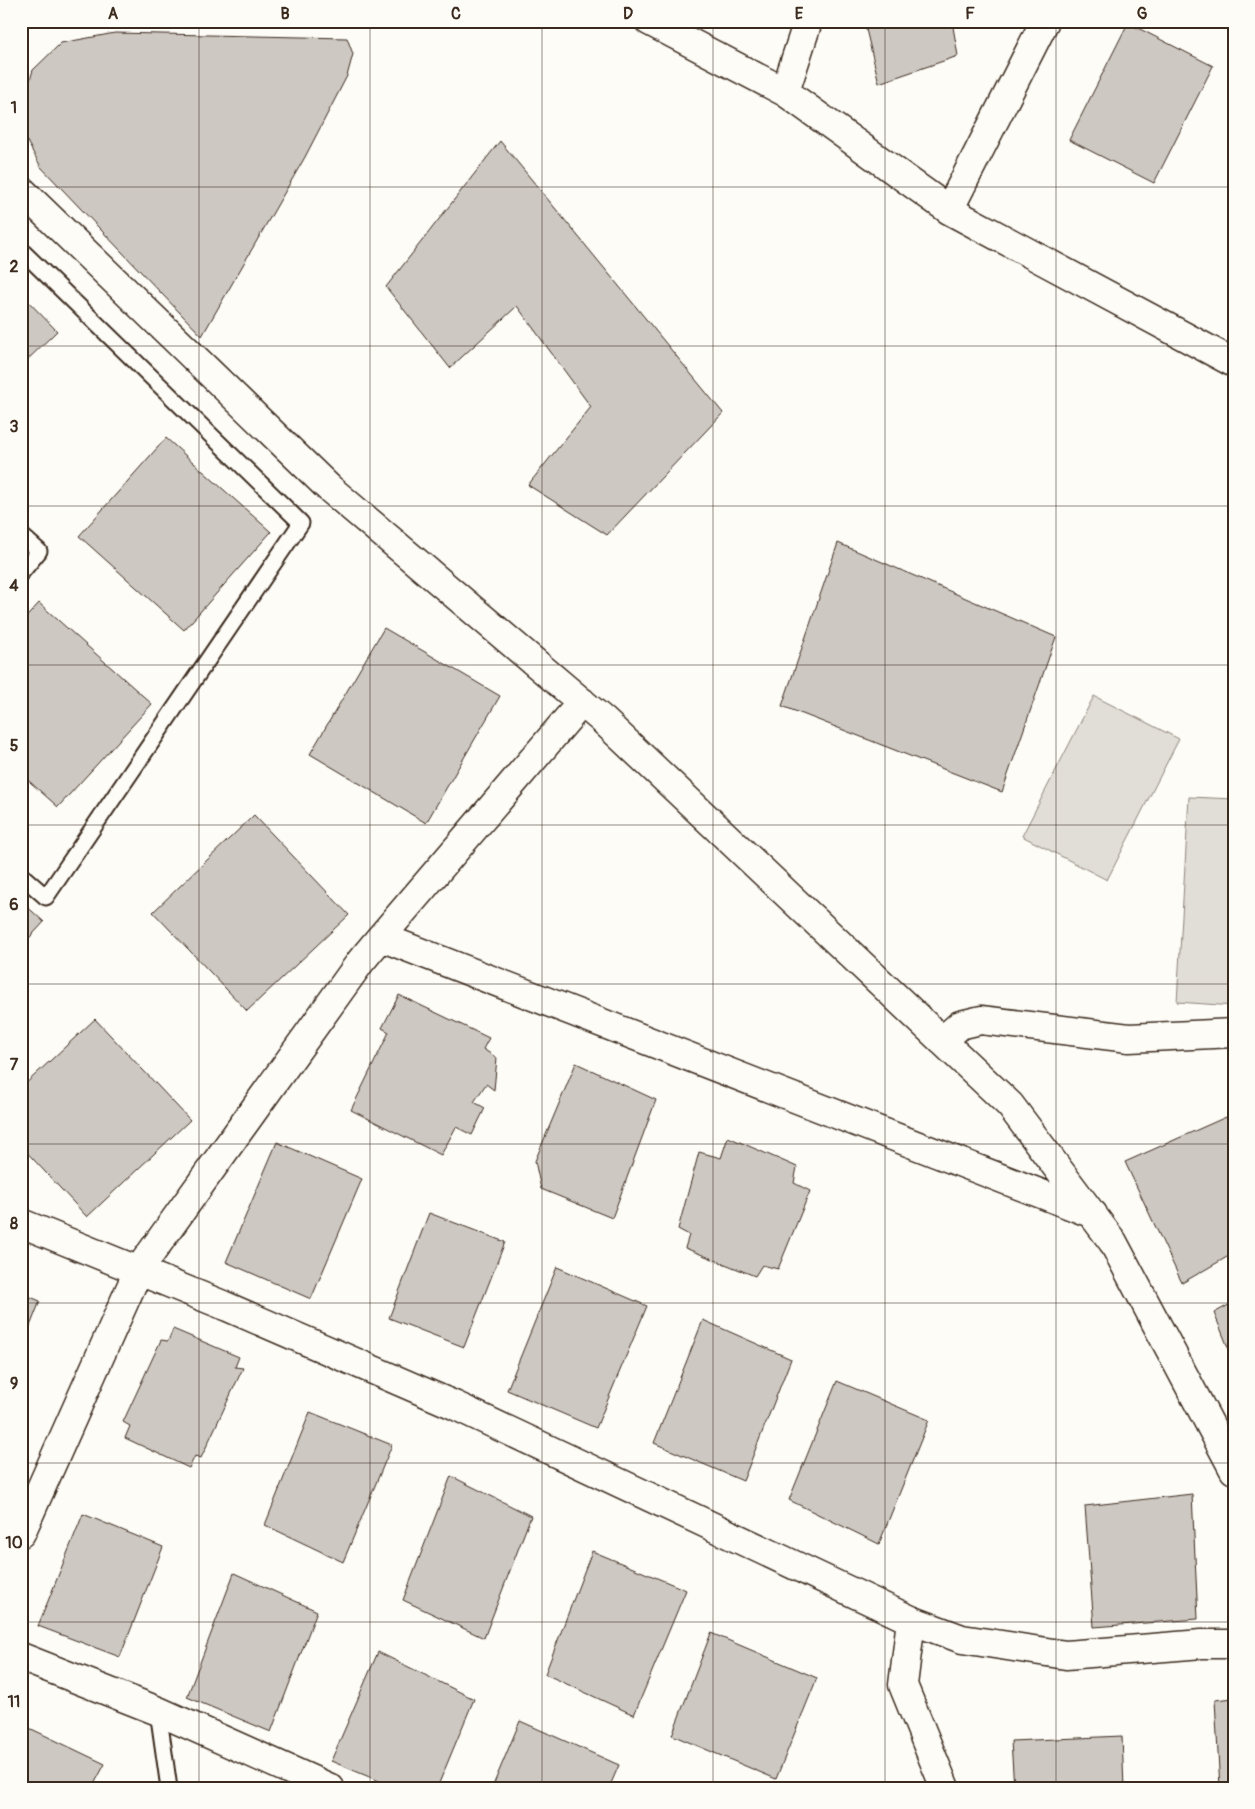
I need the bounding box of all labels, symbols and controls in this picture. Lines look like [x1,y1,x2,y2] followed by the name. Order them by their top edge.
[108,4,119,24] text: A
[280,4,290,24] text: B
[451,4,461,24] text: C
[623,4,633,24] text: D
[795,4,804,24] text: E
[965,4,975,24] text: F
[1137,4,1148,24] text: G
[11,98,17,118] text: 1
[10,257,19,277] text: 2
[10,417,19,437] text: 3
[9,576,19,596] text: 4
[10,736,19,756] text: 5
[9,895,19,915] text: 6
[10,1055,19,1075] text: 7
[10,1214,18,1234] text: 8
[10,1374,18,1394] text: 9
[5,1533,23,1553] text: 10
[8,1692,20,1712] text: 11

